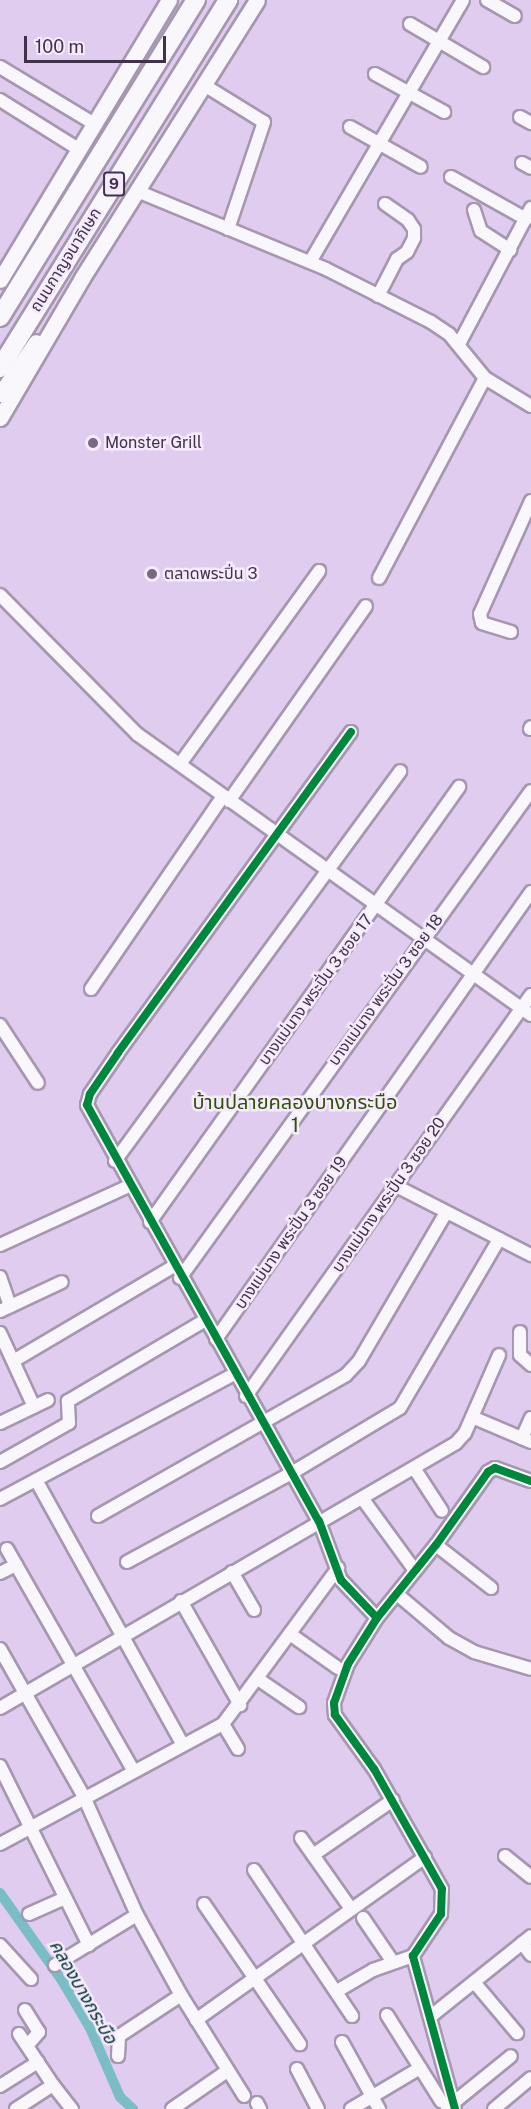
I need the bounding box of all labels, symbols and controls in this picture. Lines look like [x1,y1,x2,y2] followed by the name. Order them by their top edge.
[27,24,170,62] scale bar
[35,36,84,57] text: 100 m
[102,172,126,196] road number: 9
[26,205,106,315] street label: ถนนกาญจนาภิเษก
[105,433,202,453] place label: Monster Grill
[86,436,100,450] marker: Monster Grill
[164,564,257,584] place label: ตลาดพระปิ่น 3
[145,567,159,581] marker: ตลาดพระปิ่น 3
[255,911,377,1069] street label: บางแม่นาง พระปิ่น 3 ซอย 17
[325,911,447,1069] street label: บางแม่นาง พระปิ่น 3 ซอย 18
[193,1090,397,1137] district label: บ้านปลายคลองบางกระบือ 1
[328,1114,450,1276] street label: บางแม่นาง พระปิ่น 3 ซอย 20
[231,1153,351,1313] street label: บางแม่นาง พระปิ่น 3 ซอย 19
[45,1936,121,2048] water label: คลองบางกระบือ

